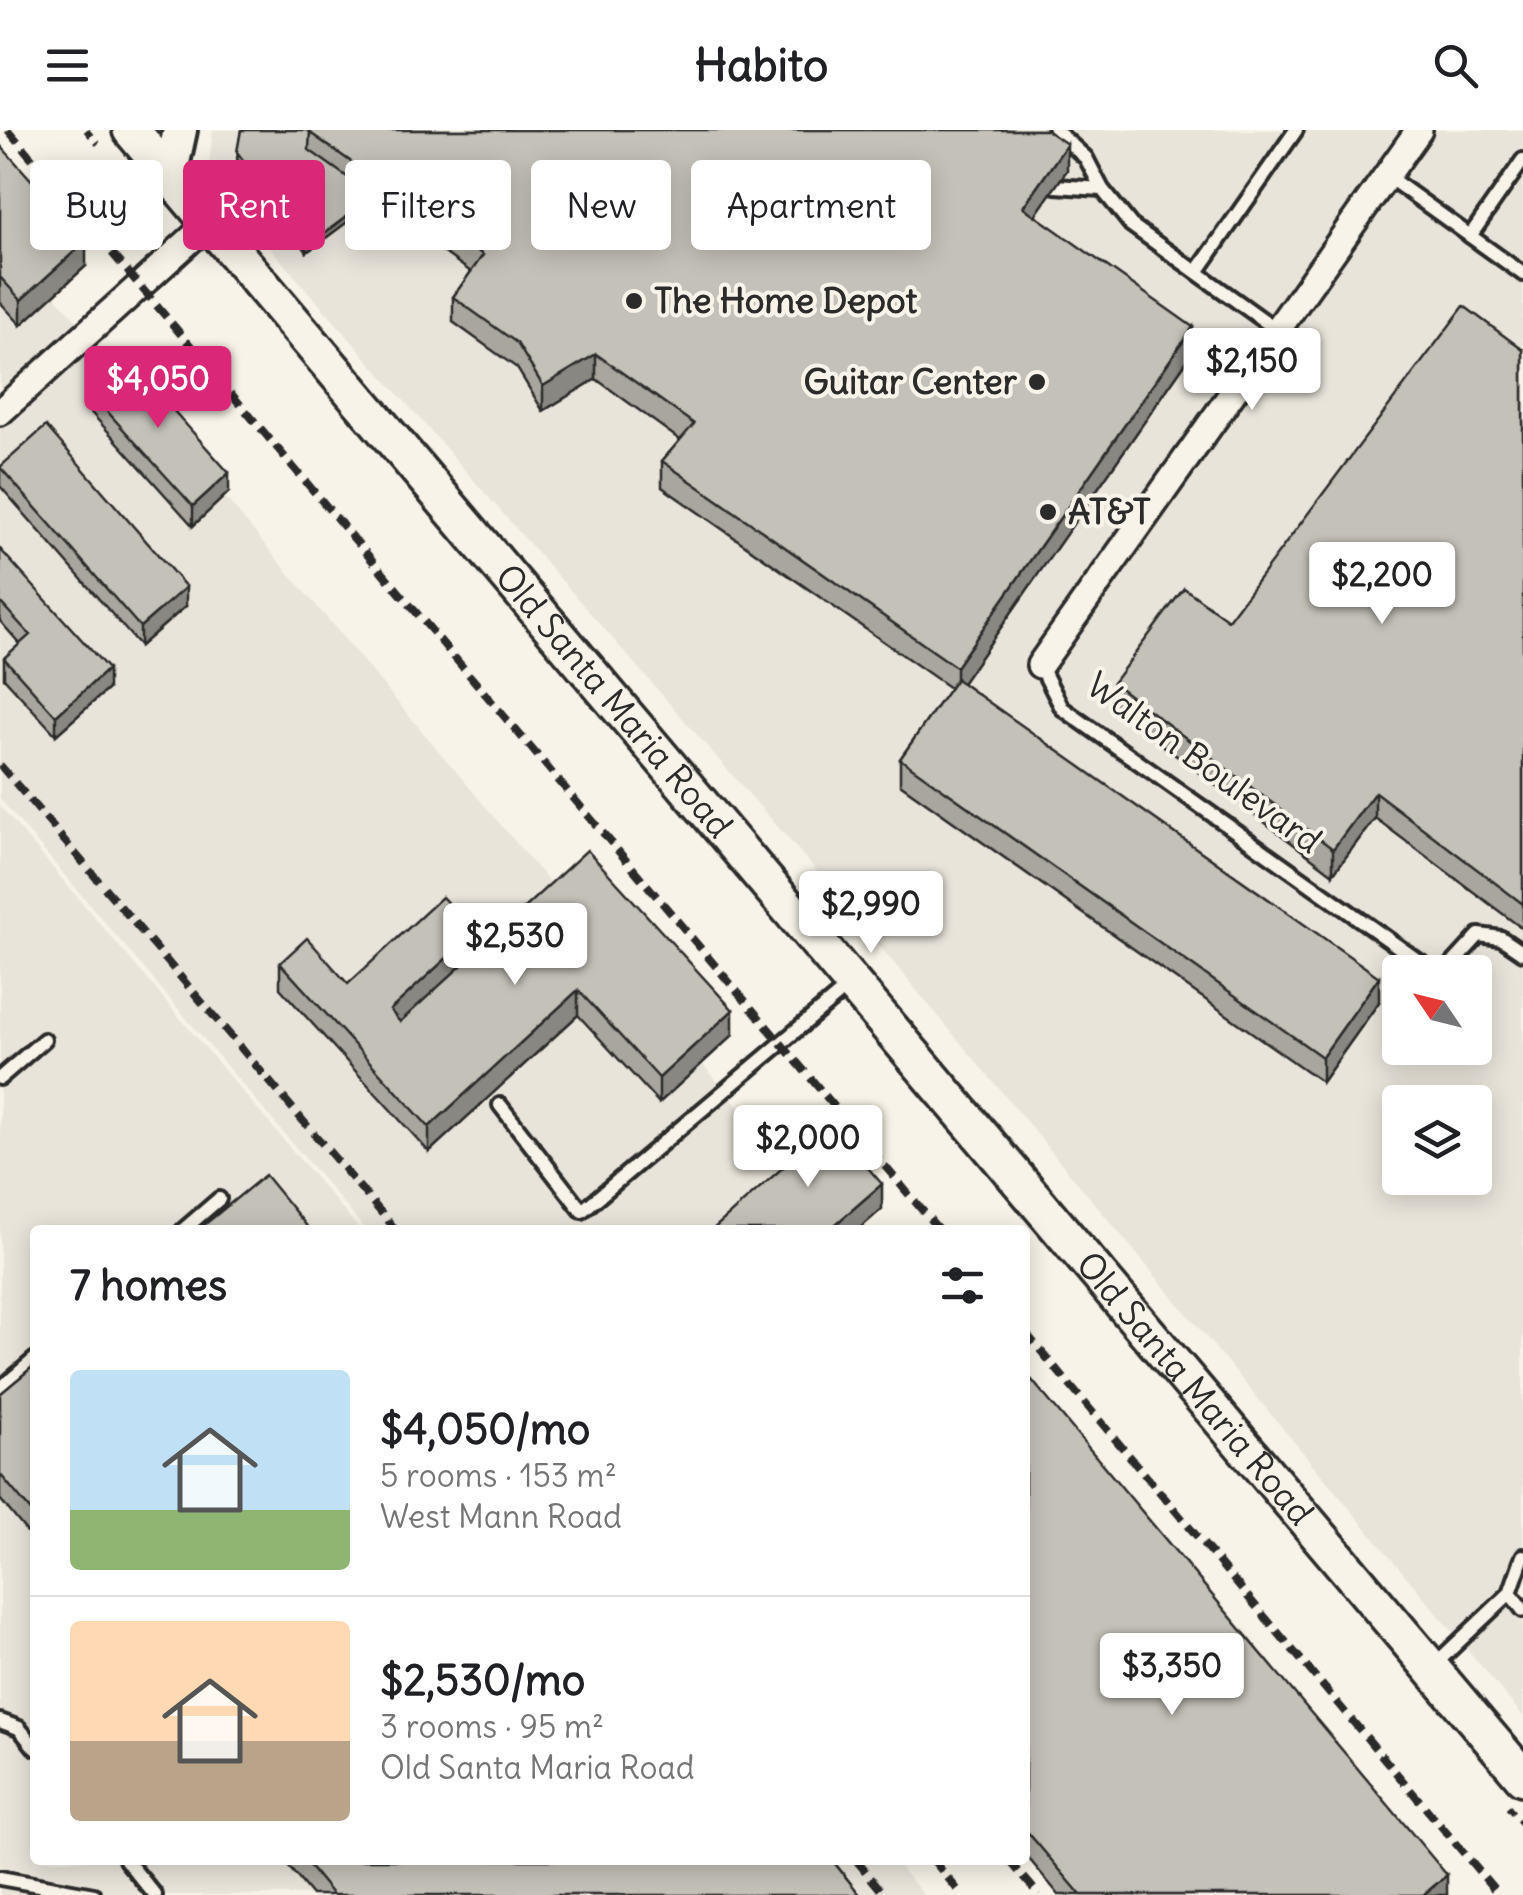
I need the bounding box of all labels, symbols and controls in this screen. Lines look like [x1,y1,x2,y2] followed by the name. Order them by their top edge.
[695,37,828,93] text: Habito
[40,38,95,93] icon: menu
[1428,38,1483,93] icon: search
[30,160,163,250] chip: Buy
[183,160,325,250] chip: Rent
[345,160,511,250] chip: Filters
[531,160,671,250] chip: New
[691,160,931,250] chip: Apartment
[654,278,917,322] place label: The Home Depot
[623,290,645,312] marker: The Home Depot
[1171,328,1333,413] pin: $2,150
[1206,340,1298,381] text: $2,150
[77,346,239,431] pin: $4,050
[106,358,210,399] text: $4,050
[804,359,1018,403] place label: Guitar Center
[1026,371,1048,393] marker: Guitar Center
[1068,489,1151,533] place label: AT&T
[1037,501,1059,523] marker: AT&T
[1301,542,1463,627] pin: $2,200
[1331,554,1433,595] text: $2,200
[487,555,742,846] street label: Old Santa Maria Road
[1079,662,1331,862] street label: Walton Boulevard
[790,871,952,956] pin: $2,990
[821,883,921,924] text: $2,990
[434,903,596,988] pin: $2,530
[465,915,565,956] text: $2,530
[1382,955,1492,1065] north arrow
[1382,955,1492,1195] map controls
[1382,1085,1492,1195] button: layers
[727,1105,889,1190] pin: $2,000
[755,1117,861,1158] text: $2,000
[1068,1242,1323,1534] street label: Old Santa Maria Road
[935,1258,990,1313] icon: filters
[70,1259,227,1311] text: 7 homes
[380,1403,590,1455] text: $4,050/mo
[150,1410,270,1530] icon: home
[380,1455,617,1496] text: 5 rooms · 153 m²
[380,1496,622,1537] text: West Mann Road
[1091,1633,1253,1718] pin: $3,350
[1122,1645,1222,1686] text: $3,350
[380,1654,585,1706] text: $2,530/mo
[150,1661,270,1781] icon: home
[380,1706,604,1747] text: 3 rooms · 95 m²
[380,1747,695,1788] text: Old Santa Maria Road

